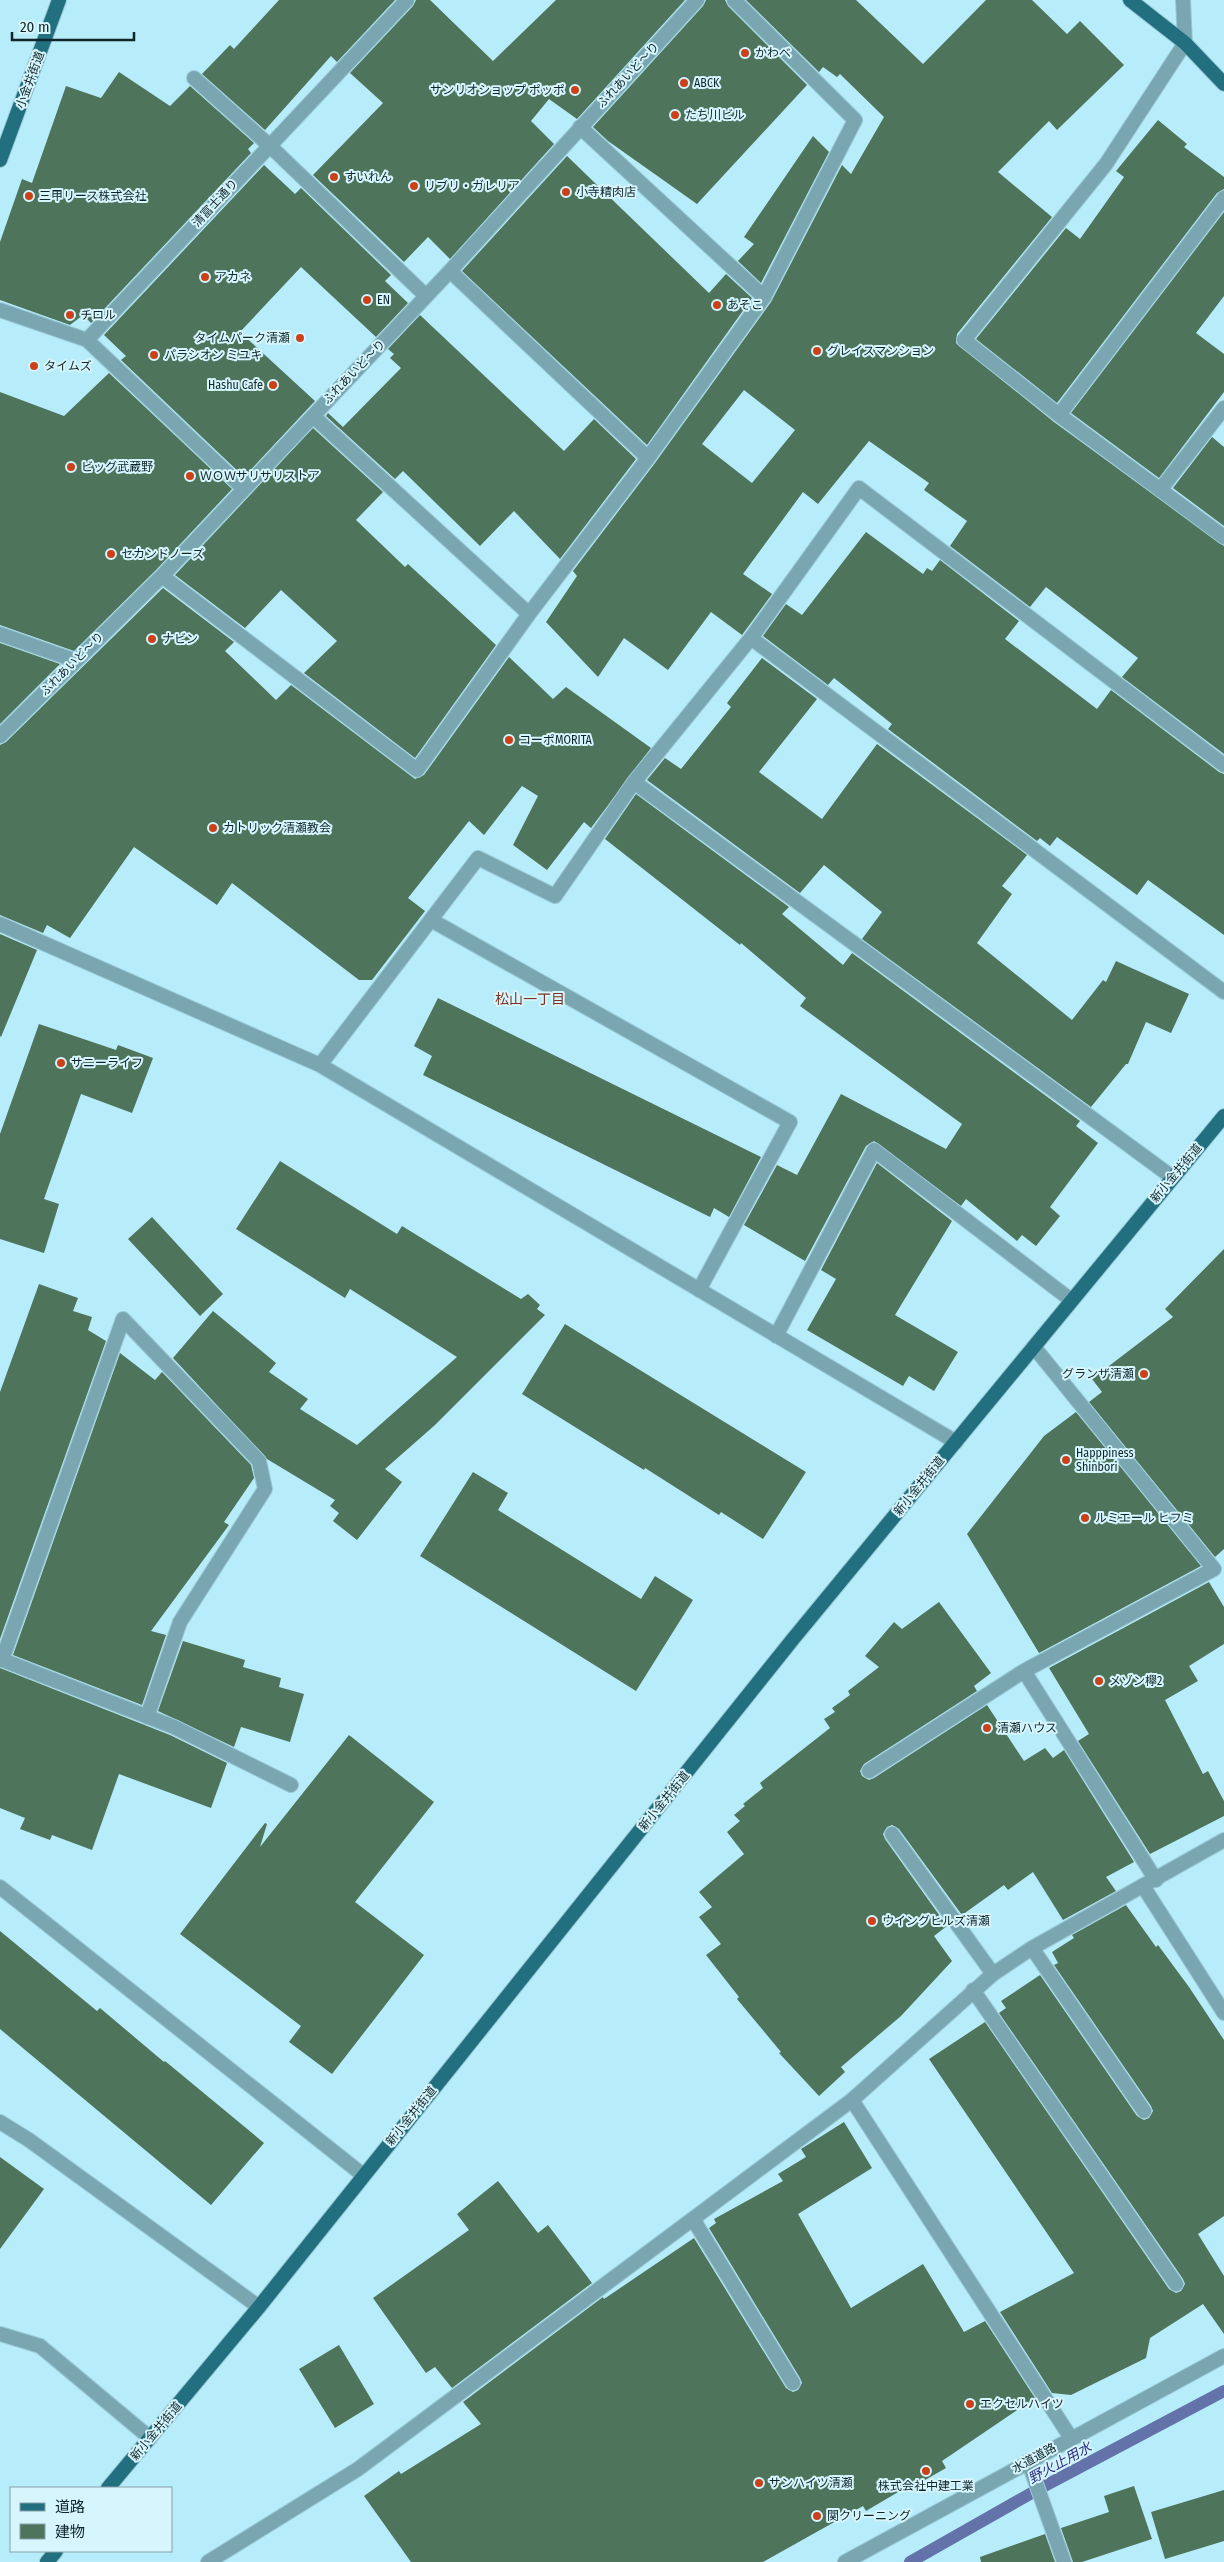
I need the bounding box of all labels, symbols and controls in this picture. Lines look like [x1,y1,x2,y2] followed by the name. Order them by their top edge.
[12,10,135,42] scale bar
[20,18,50,36] text: 20 m
[594,40,662,110] street label: ふれあいど～り
[755,46,791,60] place label: かわべ
[739,47,751,59] marker: かわべ
[13,49,47,111] street label: 小金井街道
[694,76,720,90] place label: ABCK
[678,77,690,89] marker: ABCK
[430,83,565,97] place label: サンリオショップ ポッポ
[569,84,581,96] marker: サンリオショップ ポッポ
[685,108,745,122] place label: たち川ビル
[669,109,681,121] marker: たち川ビル
[344,170,392,184] place label: すいれん
[328,171,340,183] marker: すいれん
[189,176,241,230] street label: 清富士通り
[424,179,520,193] place label: リブリ・ガレリア
[408,180,420,192] marker: リブリ・ガレリア
[576,185,636,199] place label: 小寺精肉店
[560,186,572,198] marker: 小寺精肉店
[39,189,146,203] place label: 三甲リース株式会社
[23,190,35,202] marker: 三甲リース株式会社
[215,270,251,284] place label: アカネ
[199,271,211,283] marker: アカネ
[377,293,390,307] place label: EN
[361,294,373,306] marker: EN
[727,298,763,312] place label: あそこ
[711,299,723,311] marker: あそこ
[80,308,116,322] place label: チロル
[64,309,76,321] marker: チロル
[194,331,290,345] place label: タイムパーク清瀬
[294,332,306,344] marker: タイムパーク清瀬
[320,337,388,407] street label: ふれあいど～り
[827,344,934,358] place label: グレイスマンション
[811,345,823,357] marker: グレイスマンション
[164,348,263,362] place label: パラシオン ミユキ
[148,349,160,361] marker: パラシオン ミユキ
[44,359,92,373] place label: タイムズ
[28,360,40,372] marker: タイムズ
[208,378,263,392] place label: Hashu Cafe
[267,379,279,391] marker: Hashu Cafe
[81,460,153,474] place label: ビッグ武蔵野
[65,461,77,473] marker: ビッグ武蔵野
[200,469,320,483] place label: ＷＯＷサリサリストア
[184,470,196,482] marker: ＷＯＷサリサリストア
[121,547,204,561] place label: セカンドノーズ
[105,548,117,560] marker: セカンドノーズ
[37,629,107,699] street label: ふれあいど～り
[162,632,198,646] place label: ナビン
[146,633,158,645] marker: ナビン
[519,733,593,747] place label: コーポMORITA
[503,734,515,746] marker: コーポMORITA
[223,821,331,835] place label: カトリック清瀬教会
[207,822,219,834] marker: カトリック清瀬教会
[495,991,565,1008] district label: 松山一丁目
[71,1056,143,1070] place label: サニーライフ
[55,1057,67,1069] marker: サニーライフ
[1147,1141,1205,1205] street label: 新小金井街道
[1062,1367,1134,1381] place label: グランザ清瀬
[1138,1368,1150,1380] marker: グランザ清瀬
[1076,1446,1134,1474] place label: Happpiness Shinbori
[891,1454,947,1518] street label: 新小金井街道
[1060,1454,1072,1466] marker: Happpiness Shinbori
[1095,1511,1194,1525] place label: ルミエール ヒフミ
[1079,1512,1091,1524] marker: ルミエール ヒフミ
[1109,1674,1162,1688] place label: メゾン欅2
[1093,1675,1105,1687] marker: メゾン欅2
[997,1721,1057,1735] place label: 清瀬ハウス
[981,1722,993,1734] marker: 清瀬ハウス
[636,1769,692,1833] street label: 新小金井街道
[882,1914,990,1928] place label: ウイングヒルズ清瀬
[866,1915,878,1927] marker: ウイングヒルズ清瀬
[383,2084,439,2148] street label: 新小金井街道
[980,2397,1064,2411] place label: エクセルハイツ
[964,2398,976,2410] marker: エクセルハイツ
[127,2399,185,2463] street label: 新小金井街道
[1025,2438,1096,2487] water label: 野火止用水
[1010,2440,1058,2476] street label: 水道道路
[920,2465,932,2477] marker: 株式会社中建工業
[769,2476,853,2490] place label: サンハイツ清瀬
[753,2477,765,2489] marker: サンハイツ清瀬
[878,2479,974,2493] place label: 株式会社中建工業
[10,2487,172,2552] legend
[55,2498,85,2516] text: 道路
[827,2509,911,2523] place label: 関クリーニング
[811,2510,823,2522] marker: 関クリーニング
[55,2523,85,2541] text: 建物

